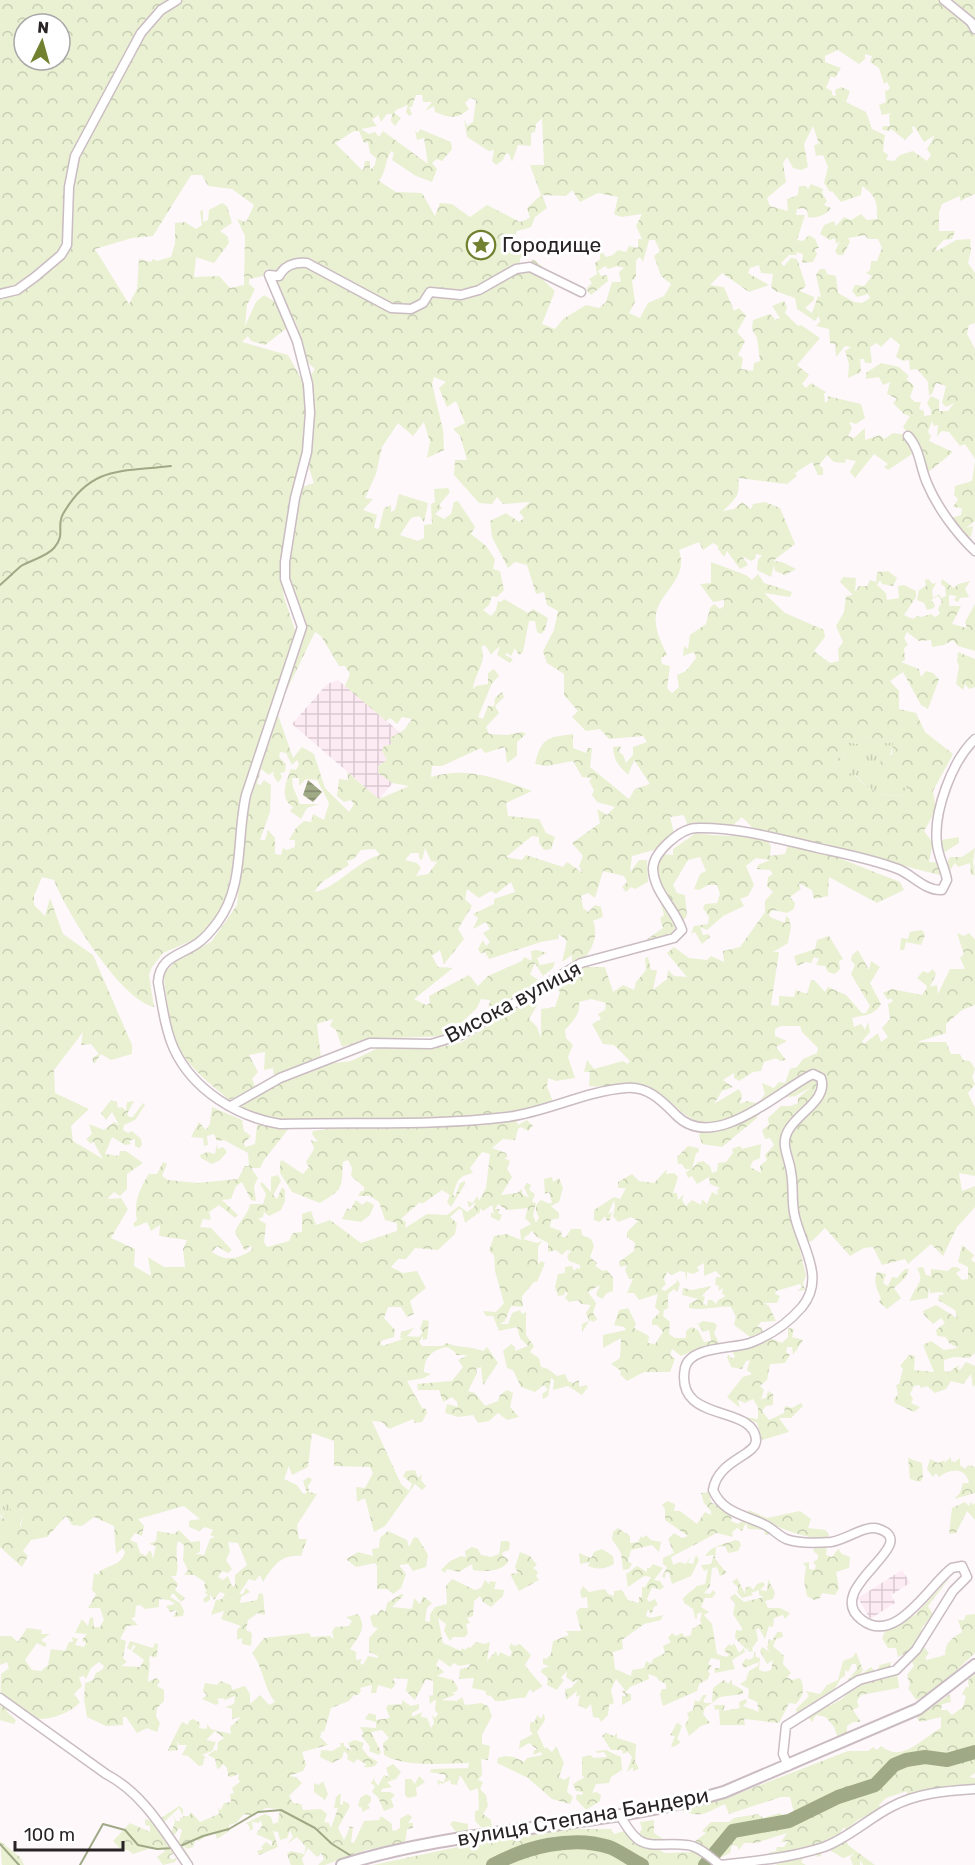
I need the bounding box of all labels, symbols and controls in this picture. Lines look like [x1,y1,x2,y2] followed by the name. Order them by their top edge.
[12,12,72,72] north arrow
[37,18,50,38] text: N
[465,229,497,261] place icon: Городище
[502,232,601,257] place label: Городище
[440,955,585,1048] street label: Висока вулиця
[455,1782,711,1851] street label: вулиця Степана Бандери
[15,1814,123,1852] scale bar
[24,1824,75,1846] text: 100 m

